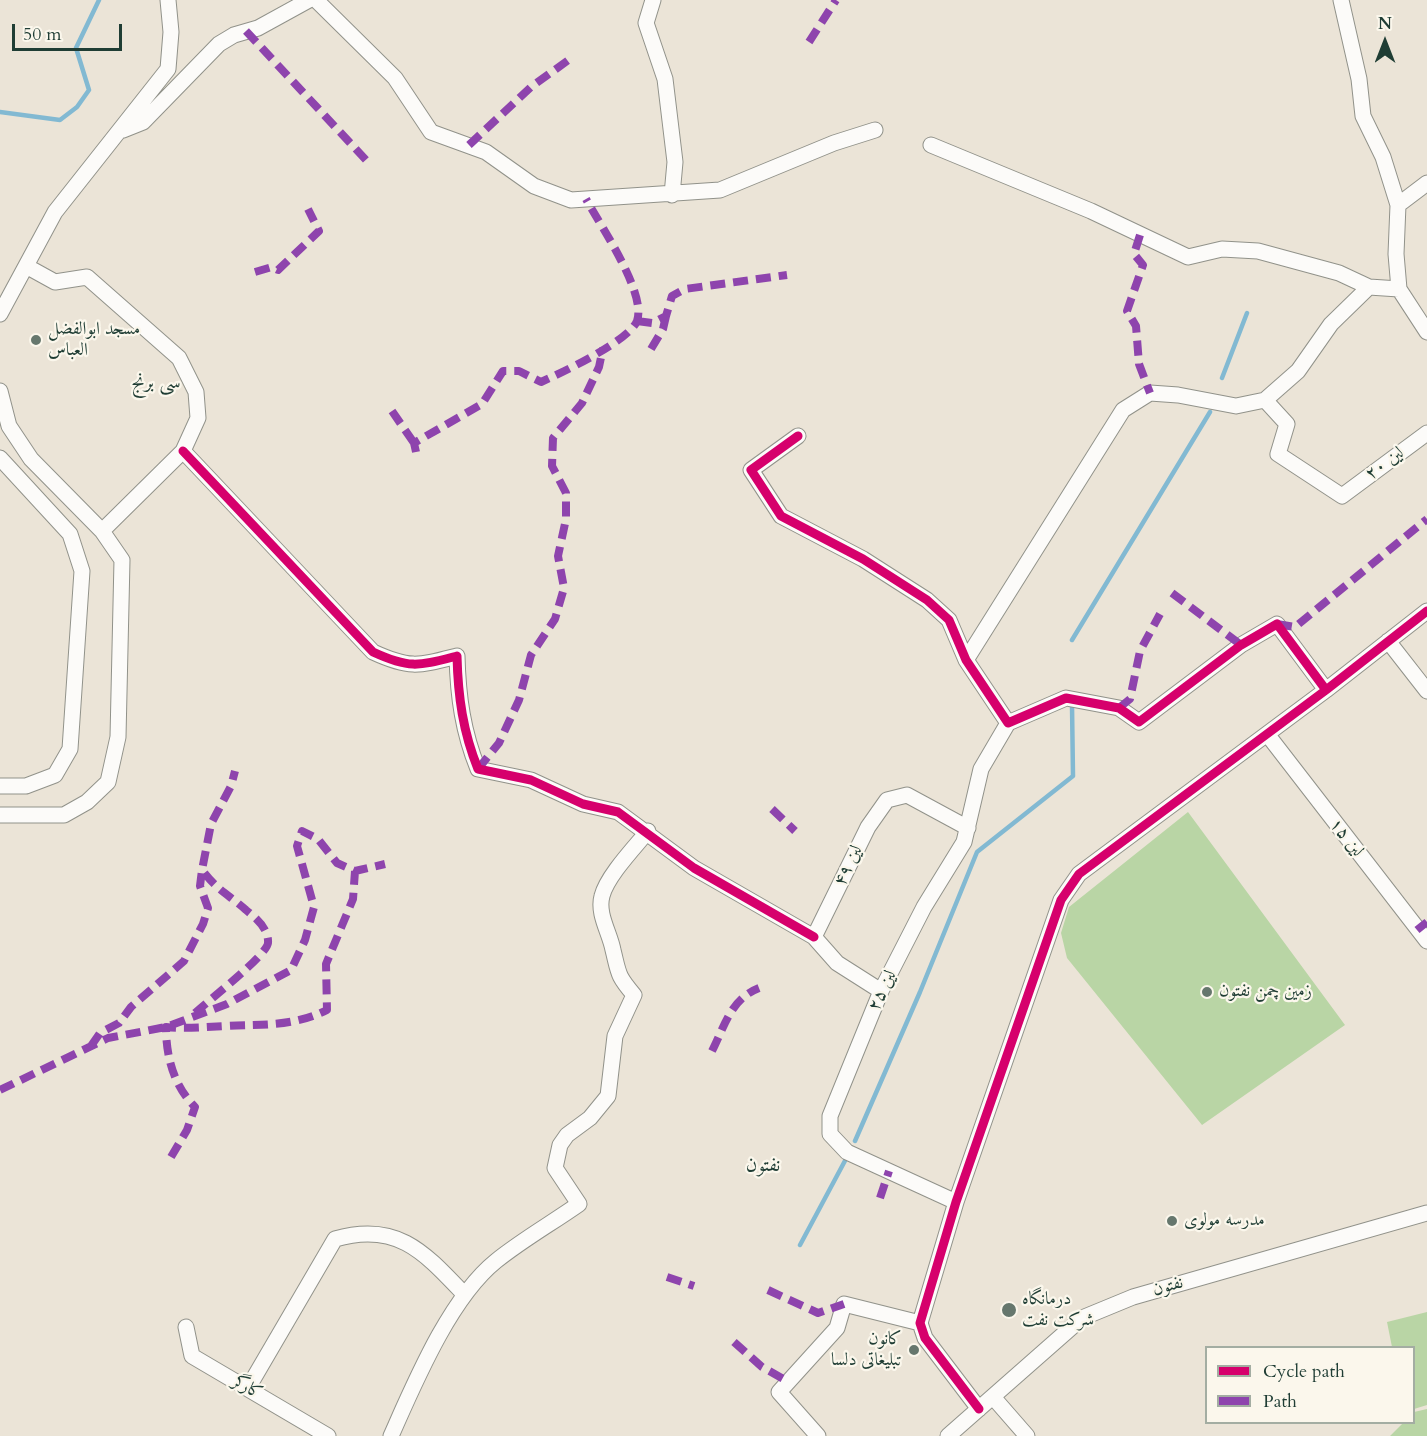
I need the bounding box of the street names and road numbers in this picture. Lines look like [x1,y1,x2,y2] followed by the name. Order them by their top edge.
[1361,443,1409,485] street label: لین ۲۰
[1324,815,1368,861] street label: لین ۱۵
[830,842,868,890] street label: لین ۴۹
[864,967,902,1015] street label: لین ۲۵
[1150,1272,1186,1302] street label: نفتون
[228,1371,266,1405] street label: کارگر

